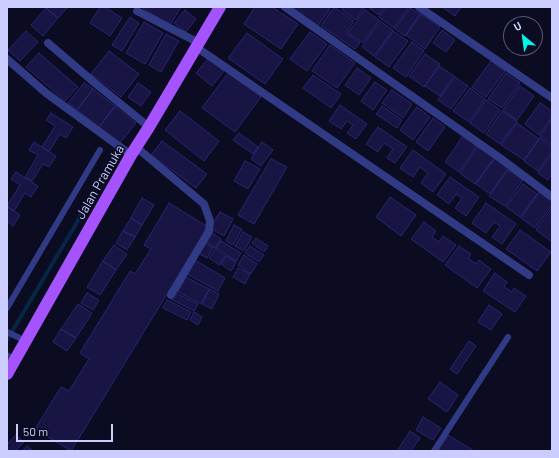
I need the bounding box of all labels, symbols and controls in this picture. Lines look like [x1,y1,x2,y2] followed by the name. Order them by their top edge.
[503,16,543,56] north arrow
[511,19,524,33] text: U
[72,142,128,222] street label: Jalan Pramuka
[18,416,115,442] scale bar
[23,424,48,438] text: 50 m

